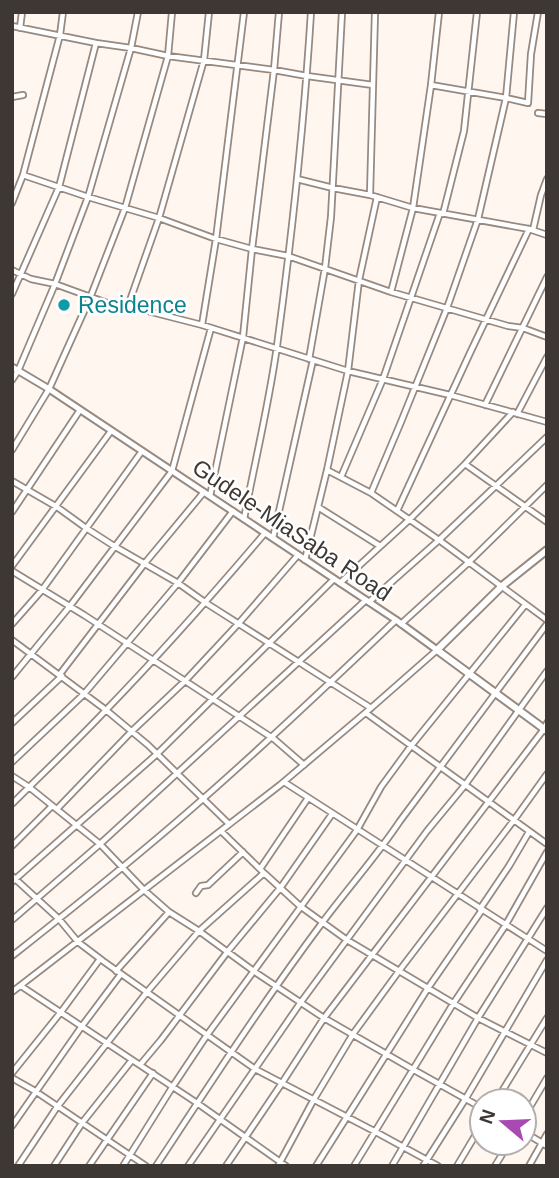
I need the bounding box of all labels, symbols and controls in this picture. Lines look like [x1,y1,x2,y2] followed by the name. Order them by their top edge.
[78,292,187,318] place label: Residence
[56,297,72,313] marker: Residence
[188,454,396,606] street label: Gudele-MiaSaba Road
[468,1087,538,1157] north arrow
[475,1107,500,1127] text: N

